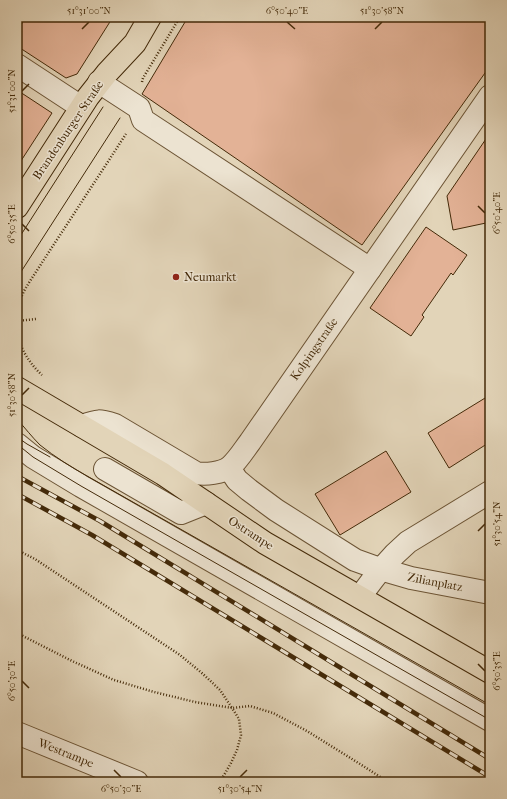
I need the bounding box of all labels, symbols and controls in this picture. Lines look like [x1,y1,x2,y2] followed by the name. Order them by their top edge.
[67,5,111,17] text: 51°31'00"N
[266,5,308,17] text: 6°50'40"E
[360,5,404,17] text: 51°30'58"N
[6,69,18,113] text: 51°31'00"N
[30,78,106,182] street label: Brandenburger Straße
[491,192,503,234] text: 6°50'40"E
[6,204,18,244] text: 6°50'35"E
[184,270,237,284] place label: Neumarkt
[171,272,181,282] marker: Neumarkt
[287,315,341,383] street label: Kolpingstraße
[6,373,18,417] text: 51°30'58"N
[491,501,503,547] text: 51°30'54"N
[226,513,276,553] street label: Ostrampe
[406,570,464,594] street label: Zilianplatz
[491,651,503,691] text: 6°50'35"E
[6,661,18,701] text: 6°50'30"E
[35,735,96,771] street label: Westrampe
[101,783,141,795] text: 6°50'30"E
[218,783,263,795] text: 51°30'54"N

